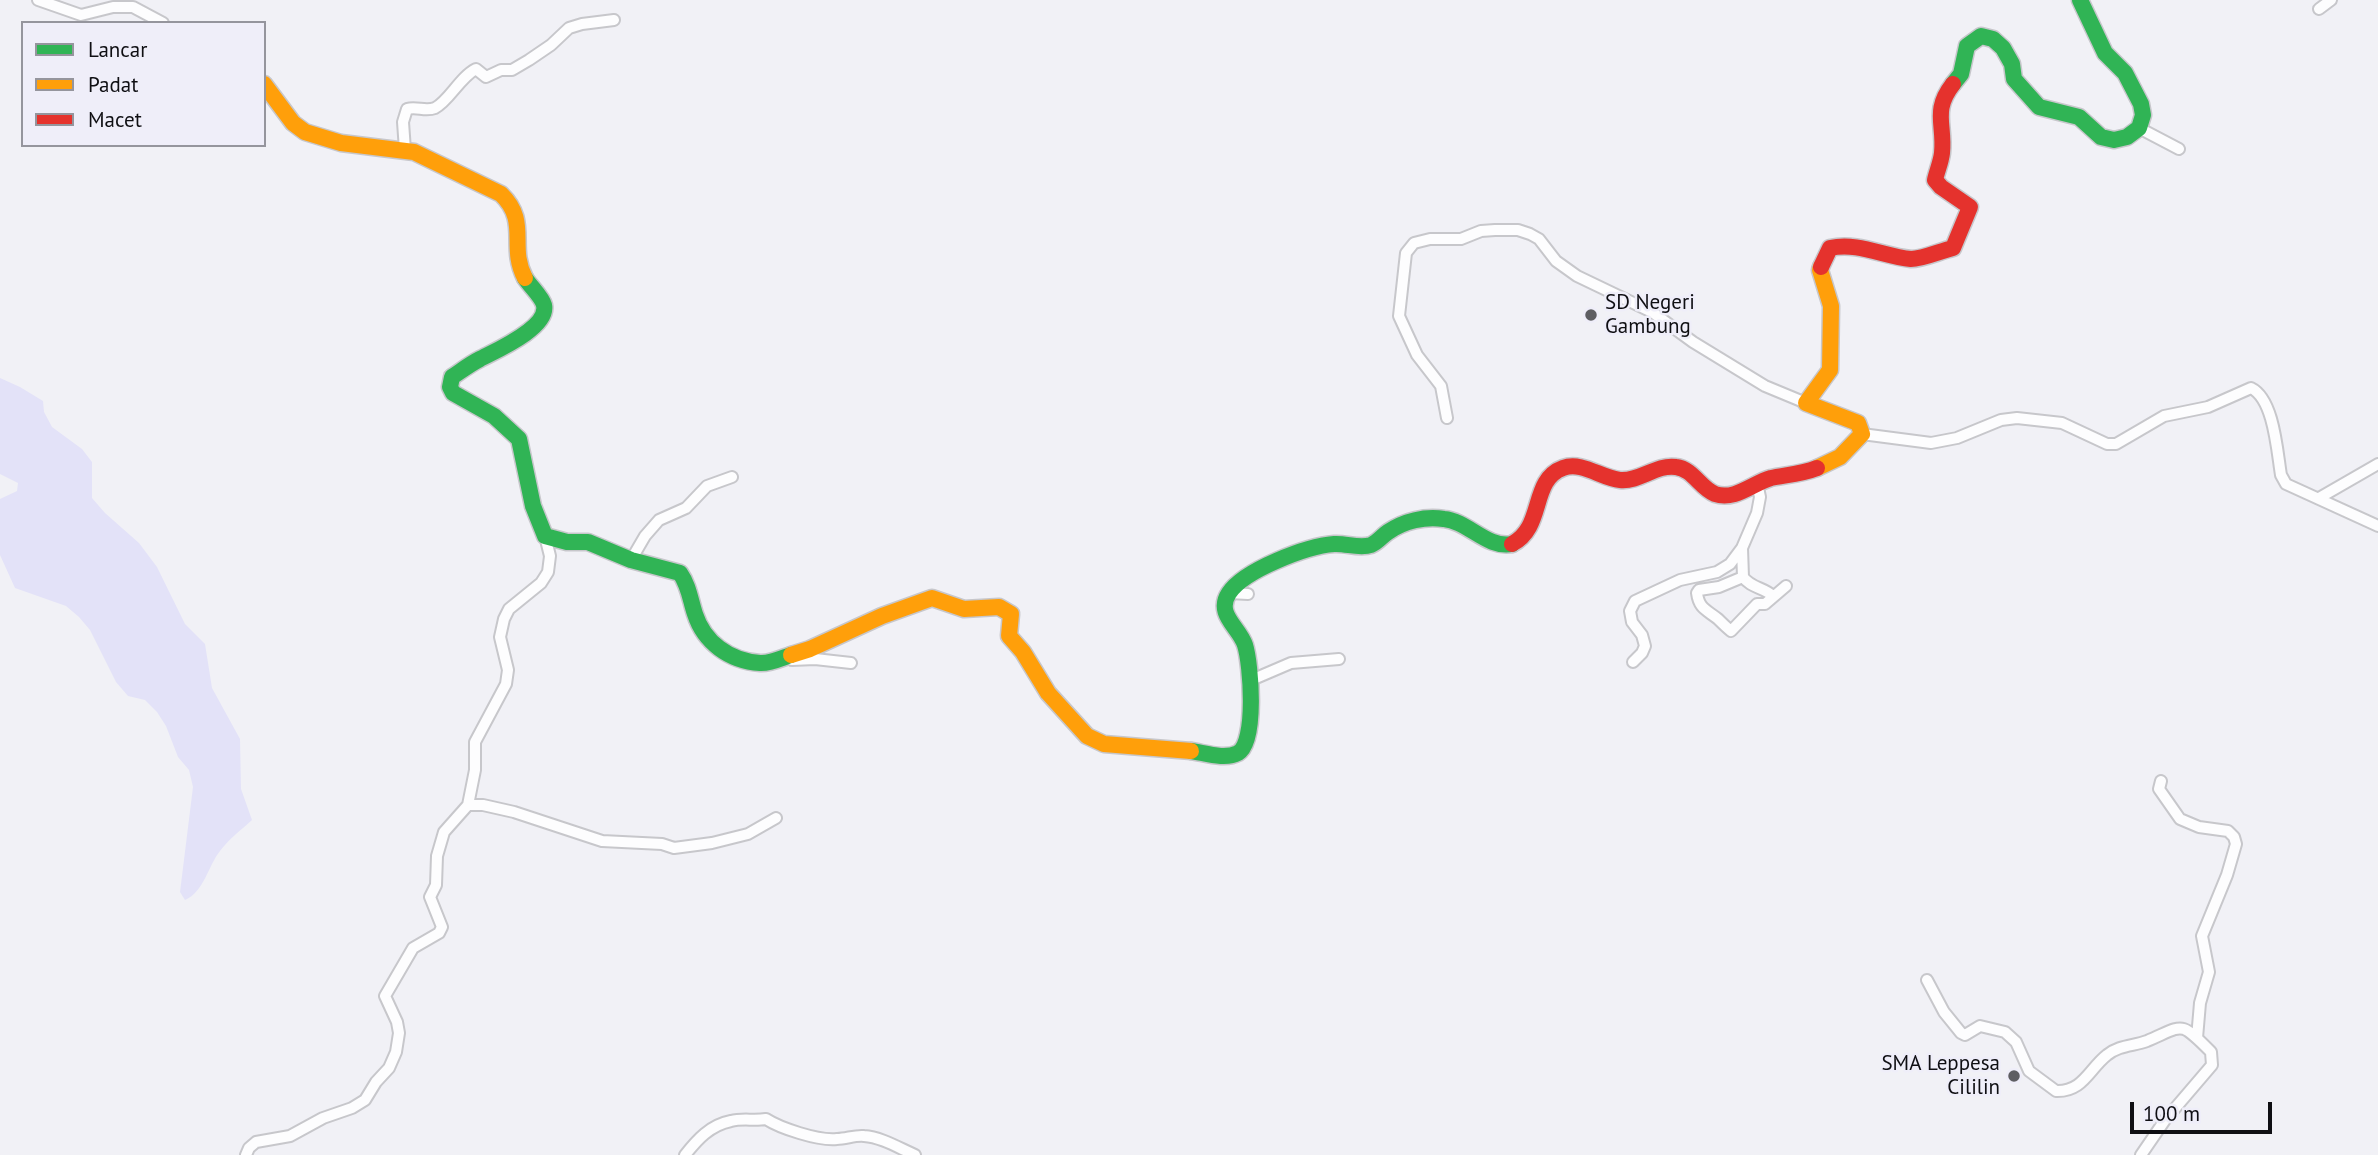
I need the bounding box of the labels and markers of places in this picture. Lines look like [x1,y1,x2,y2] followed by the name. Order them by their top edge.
[1605,290,1695,340] place label: SD Negeri Gambung
[1583,307,1599,323] marker: SD Negeri Gambung
[1881,1051,2000,1101] place label: SMA Leppesa Cililin
[2006,1068,2022,1084] marker: SMA Leppesa Cililin

